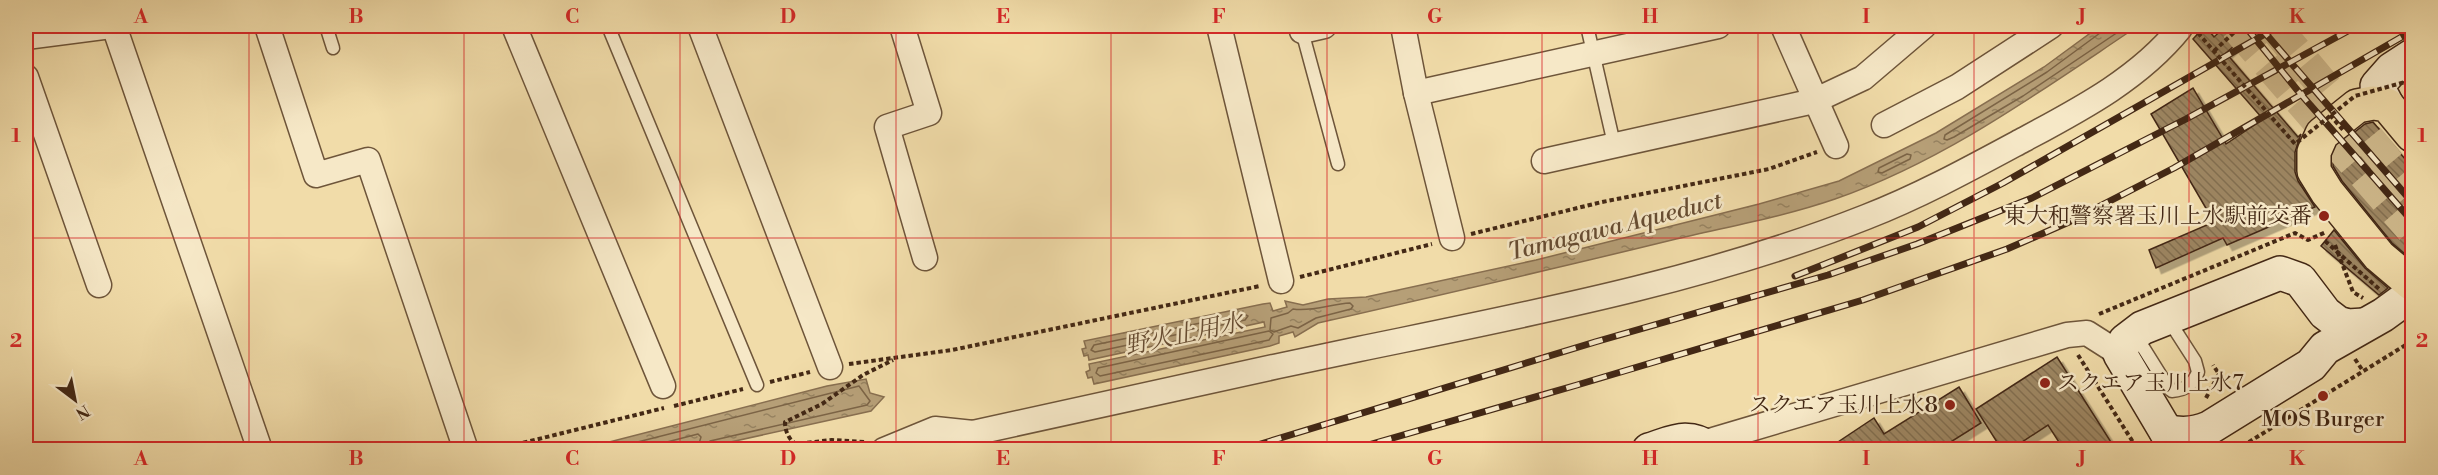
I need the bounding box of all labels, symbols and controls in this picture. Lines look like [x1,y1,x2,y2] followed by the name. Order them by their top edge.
[133,5,149,30] text: A
[348,5,364,30] text: B
[565,5,579,30] text: C
[780,5,796,30] text: D
[996,5,1010,30] text: E
[1212,5,1226,30] text: F
[1427,5,1443,30] text: G
[1642,5,1659,30] text: H
[1862,5,1870,30] text: I
[2075,5,2086,30] text: J
[2289,5,2306,30] text: K
[11,124,21,149] text: 1
[2417,124,2427,149] text: 1
[1505,186,1726,268] water label: Tamagawa Aqueduct
[2004,203,2312,230] place label: 東大和警察署玉川上水駅前交番
[2317,209,2331,223] marker: 東大和警察署玉川上水駅前交番
[1122,307,1248,362] water label: 野火止用水
[10,329,22,354] text: 2
[2416,329,2428,354] text: 2
[45,370,105,430] north arrow
[2057,370,2244,397] place label: スクエア玉川上水7
[2038,376,2052,390] marker: スクエア玉川上水7
[2316,389,2330,403] marker: MOS Burger
[1749,392,1938,419] place label: スクエア玉川上水8
[1943,398,1957,412] marker: スクエア玉川上水8
[71,400,93,424] text: N
[2262,406,2384,433] place label: MOS Burger
[133,447,149,472] text: A
[348,447,364,472] text: B
[565,447,579,472] text: C
[780,447,796,472] text: D
[996,447,1010,472] text: E
[1212,447,1226,472] text: F
[1427,447,1443,472] text: G
[1642,447,1659,472] text: H
[1862,447,1870,472] text: I
[2075,447,2086,472] text: J
[2289,447,2306,472] text: K

